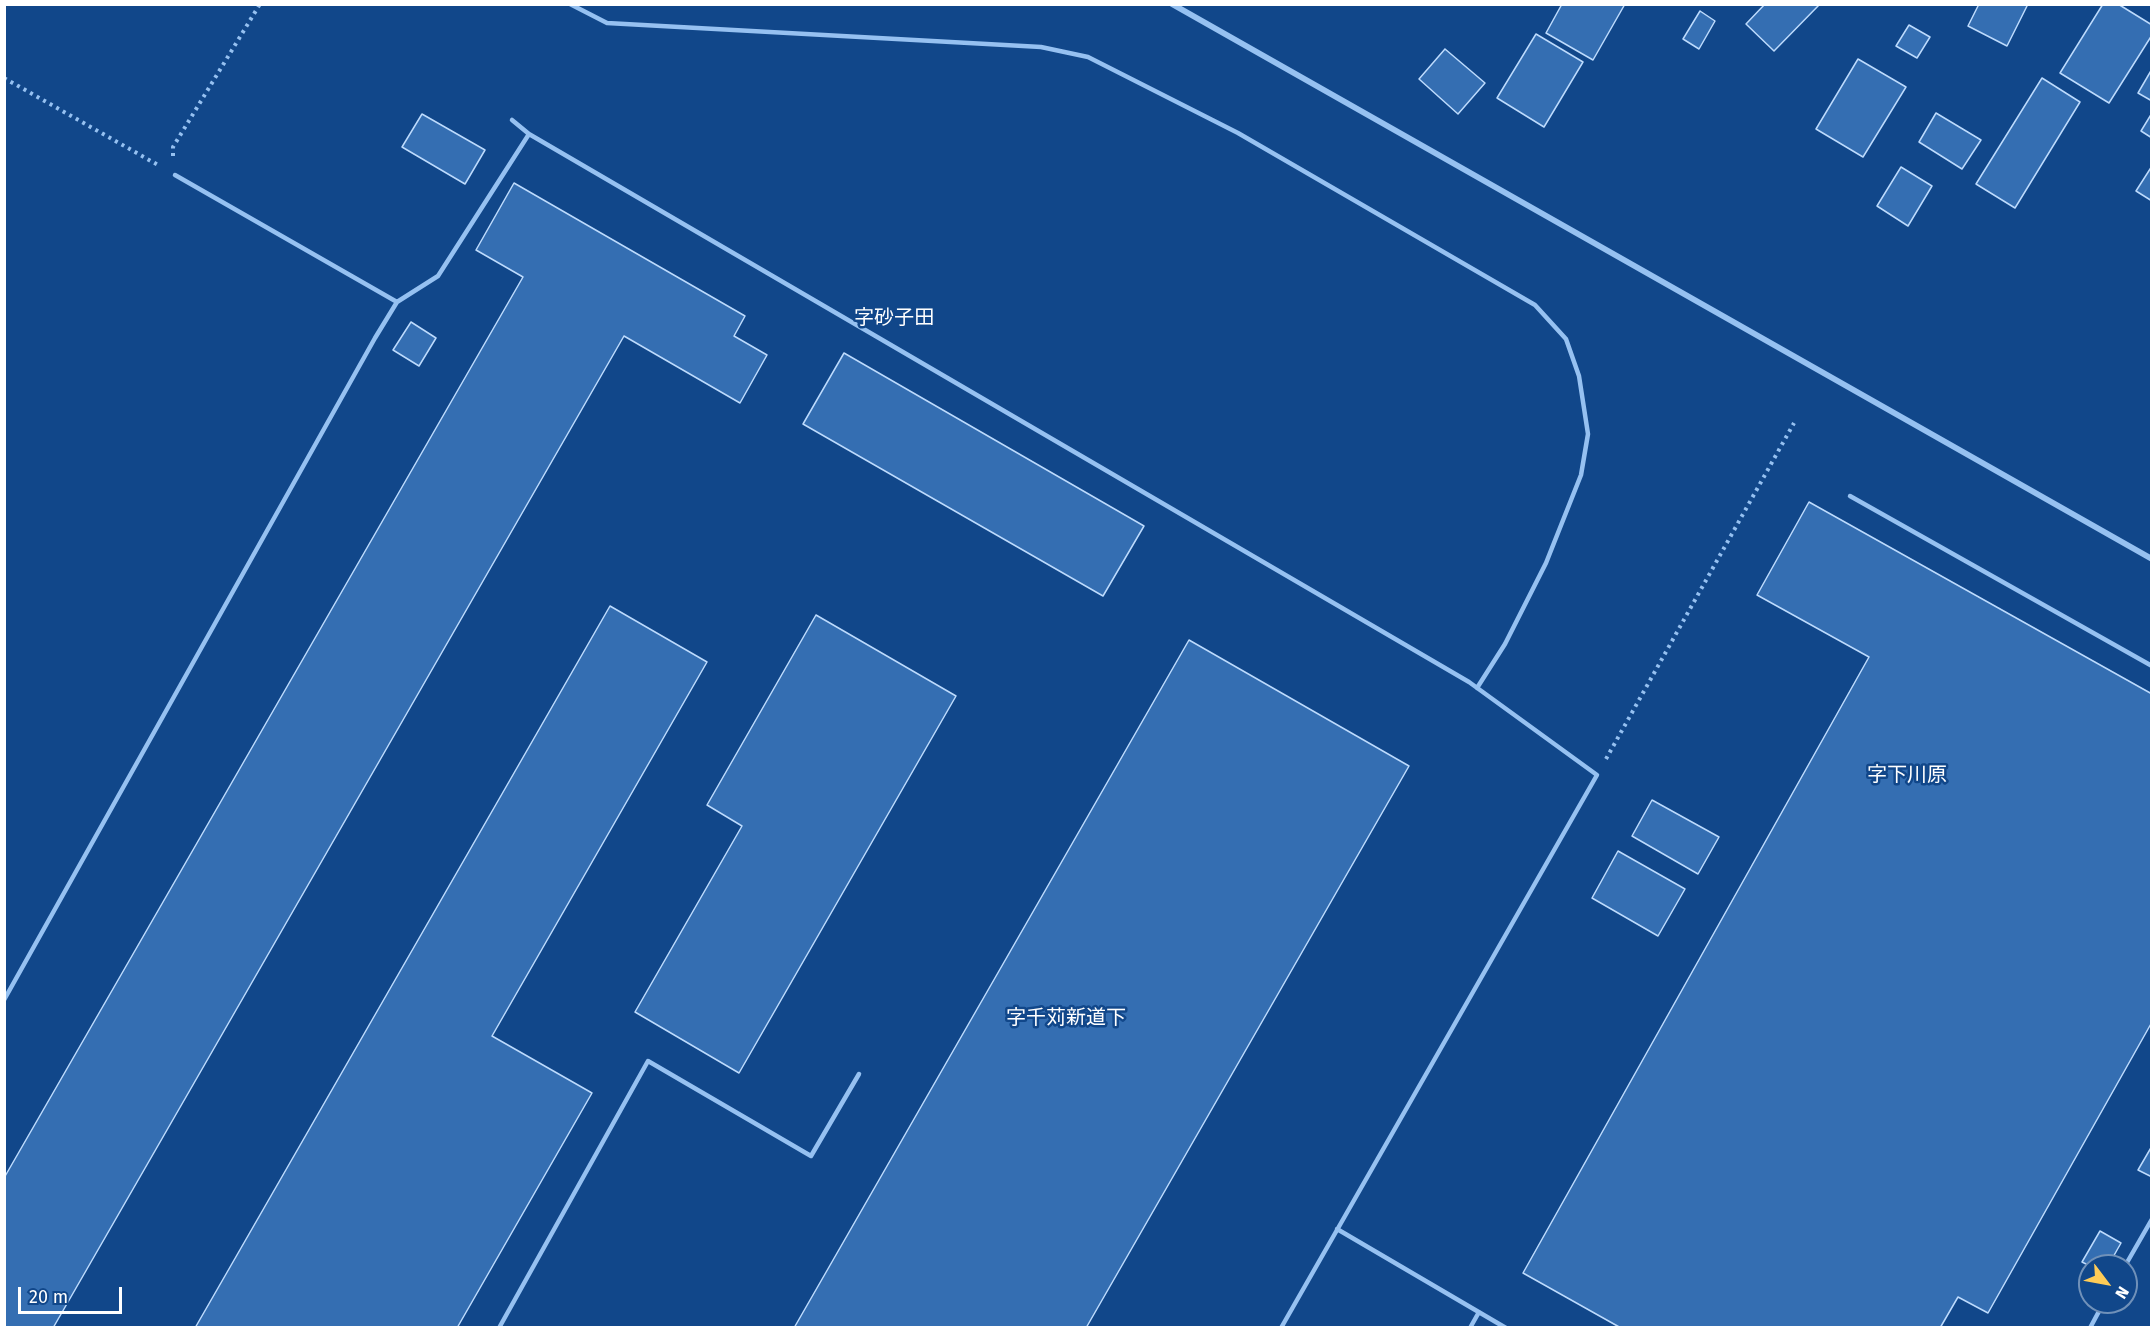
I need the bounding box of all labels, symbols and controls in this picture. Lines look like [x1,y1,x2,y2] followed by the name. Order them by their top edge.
[854,306,934,330] district label: 字砂子田
[1867,763,1947,787] district label: 字下川原
[1006,1006,1126,1030] district label: 字千苅新道下
[2078,1254,2138,1314] north arrow
[21,1275,124,1313] scale bar
[2111,1283,2133,1302] text: N
[29,1286,68,1308] text: 20 m

